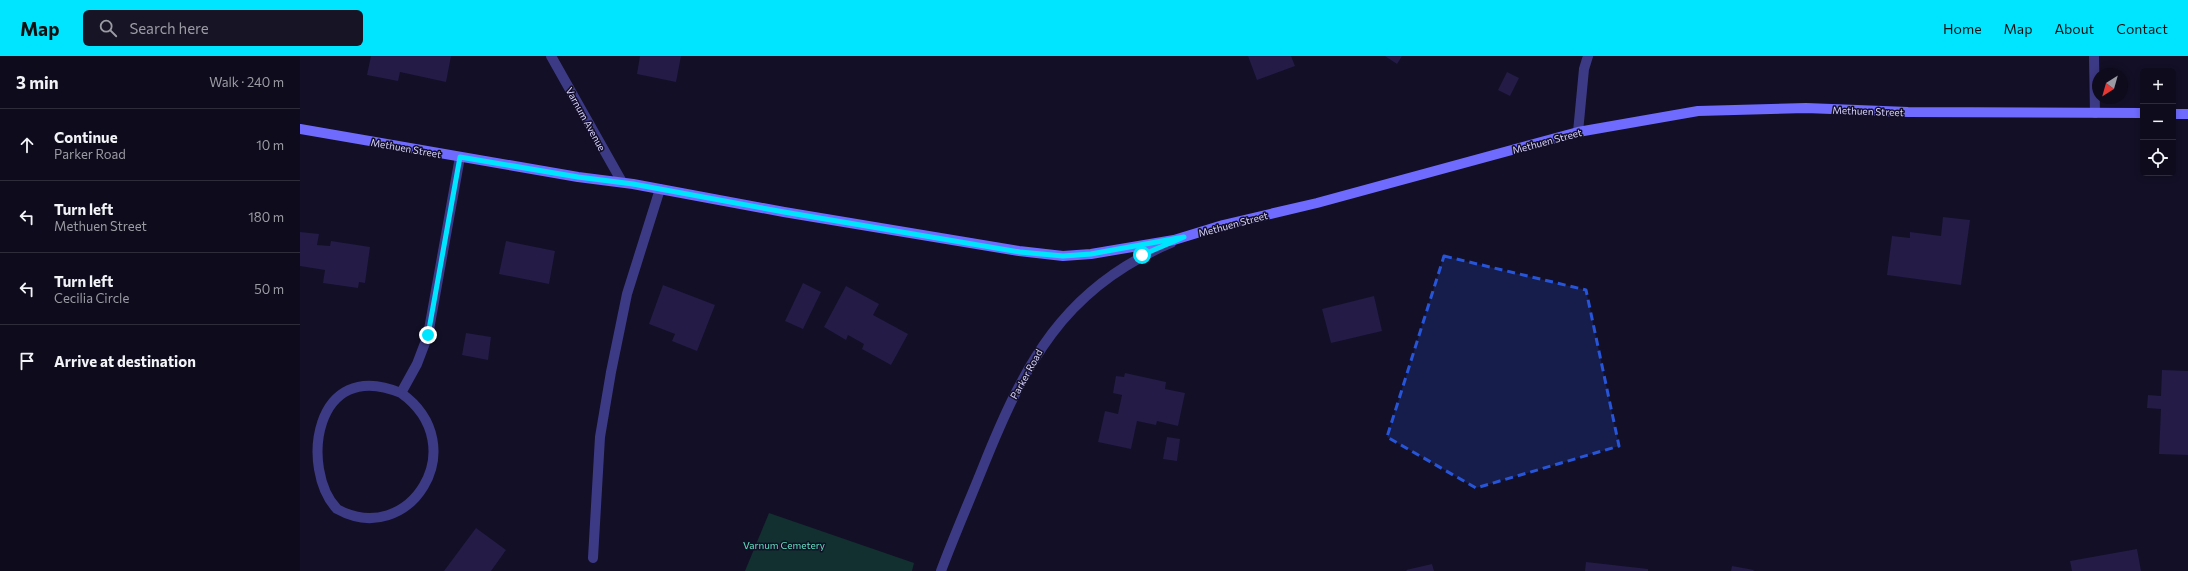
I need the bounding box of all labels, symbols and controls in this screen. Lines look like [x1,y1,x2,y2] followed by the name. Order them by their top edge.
[83,10,363,46] search box
[20,17,59,40] text: Map
[97,17,119,39] icon: search
[129,19,209,37] text: Search here
[1943,20,1982,37] text: Home
[2004,20,2032,37] text: Map
[2054,20,2094,37] text: About
[2116,20,2168,37] text: Contact
[2092,68,2128,104] north arrow
[2140,68,2176,176] map controls
[2140,68,2176,104] button: +
[16,72,59,93] text: 3 min
[209,74,284,90] text: Walk · 240 m
[564,85,608,153] street label: Varnum Avenue
[1832,104,1904,118] street label: Methuen Street
[2140,104,2176,140] button: −
[1511,126,1583,156] street label: Methuen Street
[54,128,118,146] text: Continue
[16,134,38,156] icon: ahead
[370,136,442,160] street label: Methuen Street
[256,137,284,153] text: 10 m
[2140,140,2176,176] button: locate
[54,146,126,162] text: Parker Road
[54,200,113,218] text: Turn left
[16,206,38,228] icon: left
[248,209,284,225] text: 180 m
[1197,209,1269,239] street label: Methuen Street
[54,218,147,234] text: Methuen Street
[1133,246,1151,264] route start
[54,272,113,290] text: Turn left
[16,278,38,300] icon: left
[254,281,284,297] text: 50 m
[54,290,129,306] text: Cecilia Circle
[419,326,437,344] route end
[1007,347,1045,401] street label: Parker Road
[16,350,38,372] icon: arrive
[54,352,196,370] text: Arrive at destination
[743,539,825,551] park label: Varnum Cemetery

